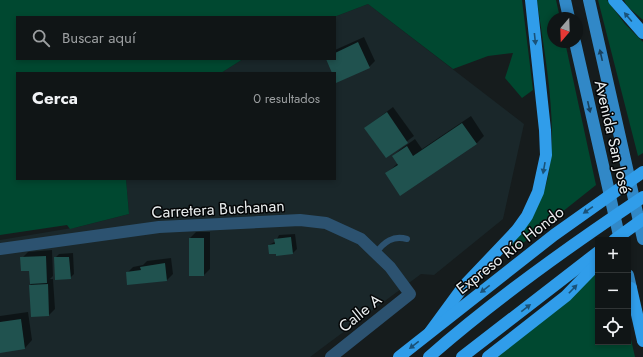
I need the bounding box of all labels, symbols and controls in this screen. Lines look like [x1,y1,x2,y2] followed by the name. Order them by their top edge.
[547,12,583,48] north arrow
[623,12,632,23] one-way arrow
[16,16,336,60] search box
[30,27,52,49] icon: search
[62,27,136,49] text: Buscar aquí
[532,33,539,45] one-way arrow
[598,49,604,61] one-way arrow
[589,78,637,196] street label: Avenida San José
[32,86,78,110] text: Cerca
[253,89,320,108] text: 0 resultados
[587,101,593,113] one-way arrow
[540,162,546,174] one-way arrow
[151,194,285,224] street label: Carretera Buchanan
[451,200,569,299] street label: Expreso Río Hondo
[583,206,594,214] one-way arrow
[595,237,631,345] map controls
[595,237,631,273] button: +
[595,273,631,309] button: −
[568,284,577,293] one-way arrow
[479,285,490,293] one-way arrow
[333,288,387,338] street label: Calle A
[521,304,531,312] one-way arrow
[595,309,631,345] button: locate
[409,340,420,349] one-way arrow

